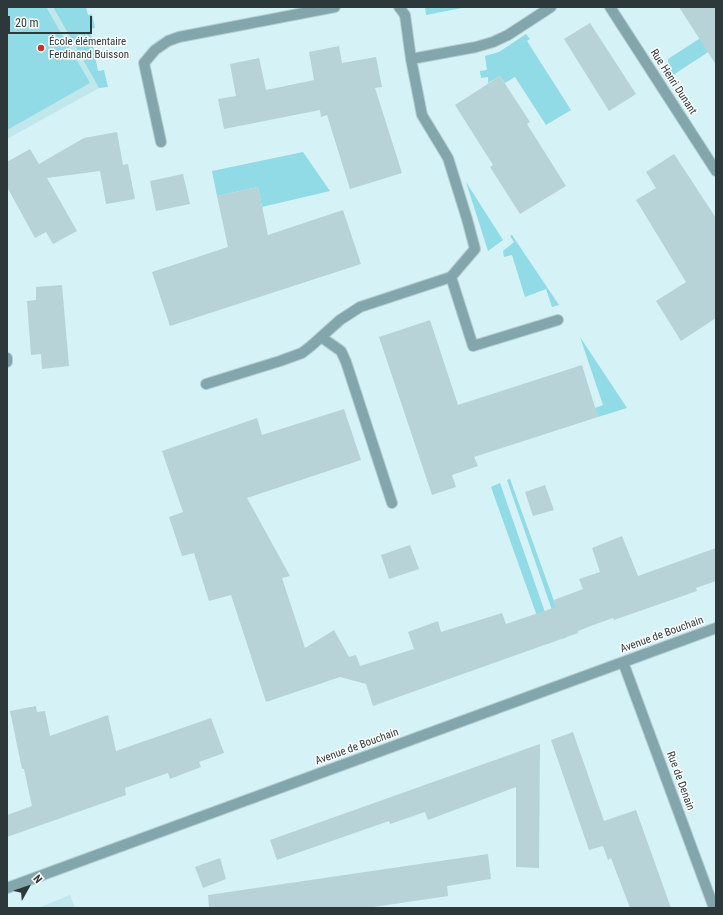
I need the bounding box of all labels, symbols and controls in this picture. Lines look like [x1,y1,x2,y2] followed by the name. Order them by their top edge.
[10,8,94,34] scale bar
[15,16,39,30] text: 20 m
[49,35,129,61] place label: École élémentaire Ferdinand Buisson
[36,43,46,53] marker: École élémentaire Ferdinand Buisson
[647,47,699,117] street label: Rue Henri Dunant
[619,614,705,656] street label: Avenue de Bouchain
[314,726,400,768] street label: Avenue de Bouchain
[663,750,697,812] street label: Rue de Denain
[8,867,48,907] north arrow
[30,872,45,886] text: N

